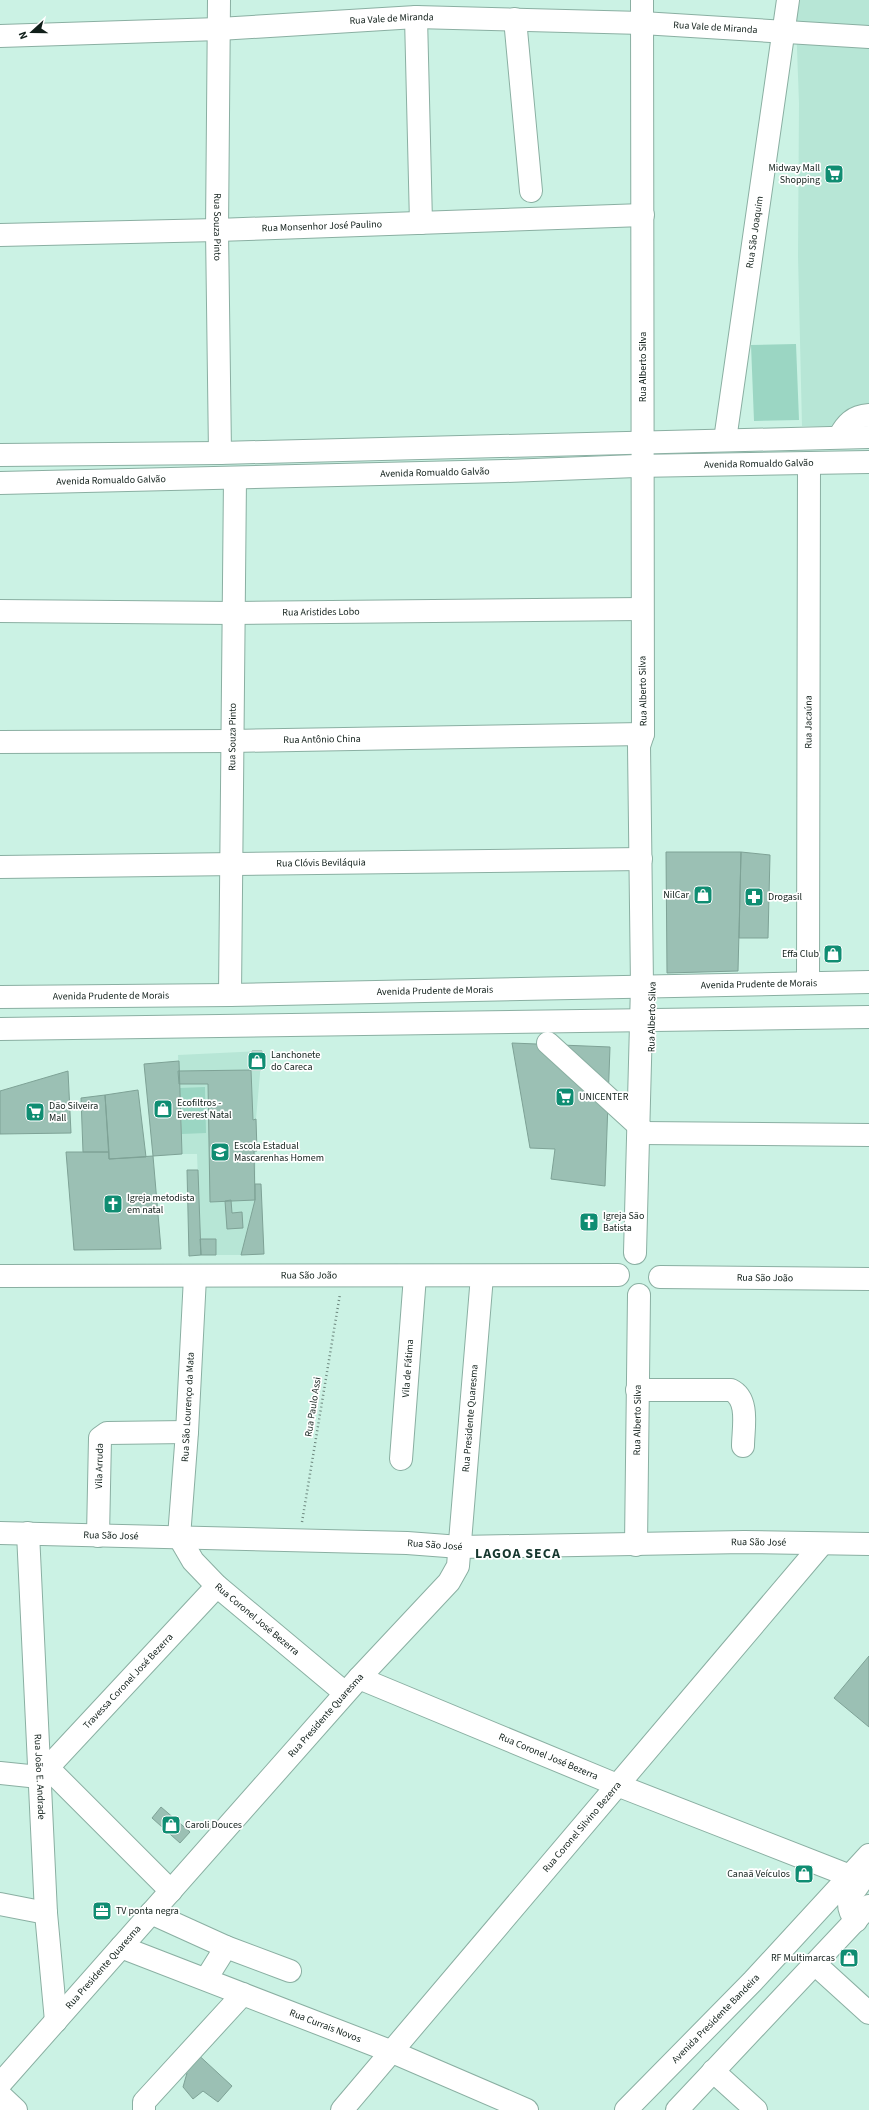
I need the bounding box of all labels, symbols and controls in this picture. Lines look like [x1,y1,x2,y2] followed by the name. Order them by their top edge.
[349,10,434,28] street label: Rua Vale de Miranda
[12,12,52,52] north arrow
[673,18,758,37] street label: Rua Vale de Miranda
[15,29,31,42] text: N
[769,161,820,187] place label: Midway Mall Shopping
[823,163,845,185] supermarket icon: Midway Mall Shopping
[210,193,224,261] street label: Rua Souza Pinto
[743,195,767,269] street label: Rua São Joaquim
[261,217,382,235] street label: Rua Monsenhor José Paulino
[636,332,650,402] street label: Rua Alberto Silva
[704,456,814,472] street label: Avenida Romualdo Galvão
[380,464,490,481] street label: Avenida Romualdo Galvão
[56,472,166,489] street label: Avenida Romualdo Galvão
[282,605,360,620] street label: Rua Aristides Lobo
[635,656,651,726] street label: Rua Alberto Silva
[801,695,816,749] street label: Rua Jacaúna
[225,703,240,771] street label: Rua Souza Pinto
[283,732,361,747] street label: Rua Antônio China
[276,855,366,871] street label: Rua Clóvis Beviláquia
[692,884,714,906] shop icon: NilCar
[743,886,765,908] pharmacy icon: Drogasil
[663,888,690,902] place label: NilCar
[768,890,803,904] place label: Drogasil
[822,943,844,965] shop icon: Effa Club
[782,947,819,961] place label: Effa Club
[700,976,817,992] street label: Avenida Prudente de Morais
[644,982,660,1052] street label: Rua Alberto Silva
[377,983,493,999] street label: Avenida Prudente de Morais
[53,989,169,1004] street label: Avenida Prudente de Morais
[271,1048,320,1074] place label: Lanchonete do Careca
[246,1050,268,1072] shop icon: Lanchonete do Careca
[554,1086,576,1108] supermarket icon: UNICENTER
[579,1090,629,1104] place label: UNICENTER
[177,1096,232,1122] place label: Ecofiltros - Everest Natal
[152,1098,174,1120] shop icon: Ecofiltros - Everest Natal
[49,1099,98,1125] place label: Dão Silveira Mall
[24,1101,46,1123] supermarket icon: Dão Silveira Mall
[234,1139,324,1165] place label: Escola Estadual Mascarenhas Homem
[209,1141,231,1163] school or university icon: Escola Estadual Mascarenhas Homem
[127,1191,195,1217] place label: Igreja metodista em natal
[102,1193,124,1215] church icon: Igreja metodista em natal
[603,1209,644,1235] place label: Igreja São Batista
[578,1211,600,1233] church icon: Igreja São Batista
[281,1268,337,1283] street label: Rua São João
[737,1271,793,1285] street label: Rua São João
[399,1339,417,1398] street label: Vila de Fátima
[178,1352,198,1462] street label: Rua São Lourenço da Mata
[459,1364,482,1473] street label: Rua Presidente Quaresma
[301,1376,325,1438] street label: Rua Paulo Assi
[630,1385,645,1455] street label: Rua Alberto Silva
[92,1443,107,1489] street label: Vila Arruda
[83,1528,139,1543] street label: Rua São José
[731,1535,787,1550] street label: Rua São José
[407,1536,463,1554] street label: Rua São José
[475,1544,561,1564] district label: LAGOA SECA
[212,1580,302,1659] street label: Rua Coronel José Bezerra
[80,1630,176,1732] street label: Travessa Coronel José Bezerra
[285,1670,367,1761] street label: Rua Presidente Quaresma
[497,1730,600,1783] street label: Rua Coronel José Bezerra
[31,1734,49,1820] street label: Rua João E. Andrade
[539,1779,625,1876] street label: Rua Coronel Silvino Bezerra
[160,1814,182,1836] shop icon: Caroli Douces
[185,1818,242,1832] place label: Caroli Douces
[793,1863,815,1885] shop icon: Canaã Veículos
[727,1867,790,1881] place label: Canaã Veículos
[91,1900,113,1922] office icon: TV ponta negra
[116,1904,179,1918] place label: TV ponta negra
[62,1922,144,2012] street label: Rua Presidente Quaresma
[838,1947,860,1969] shop icon: RF Multimarcas
[771,1951,835,1965] place label: RF Multimarcas
[669,1971,763,2067] street label: Avenida Presidente Bandeira
[287,2006,363,2046] street label: Rua Currais Novos

